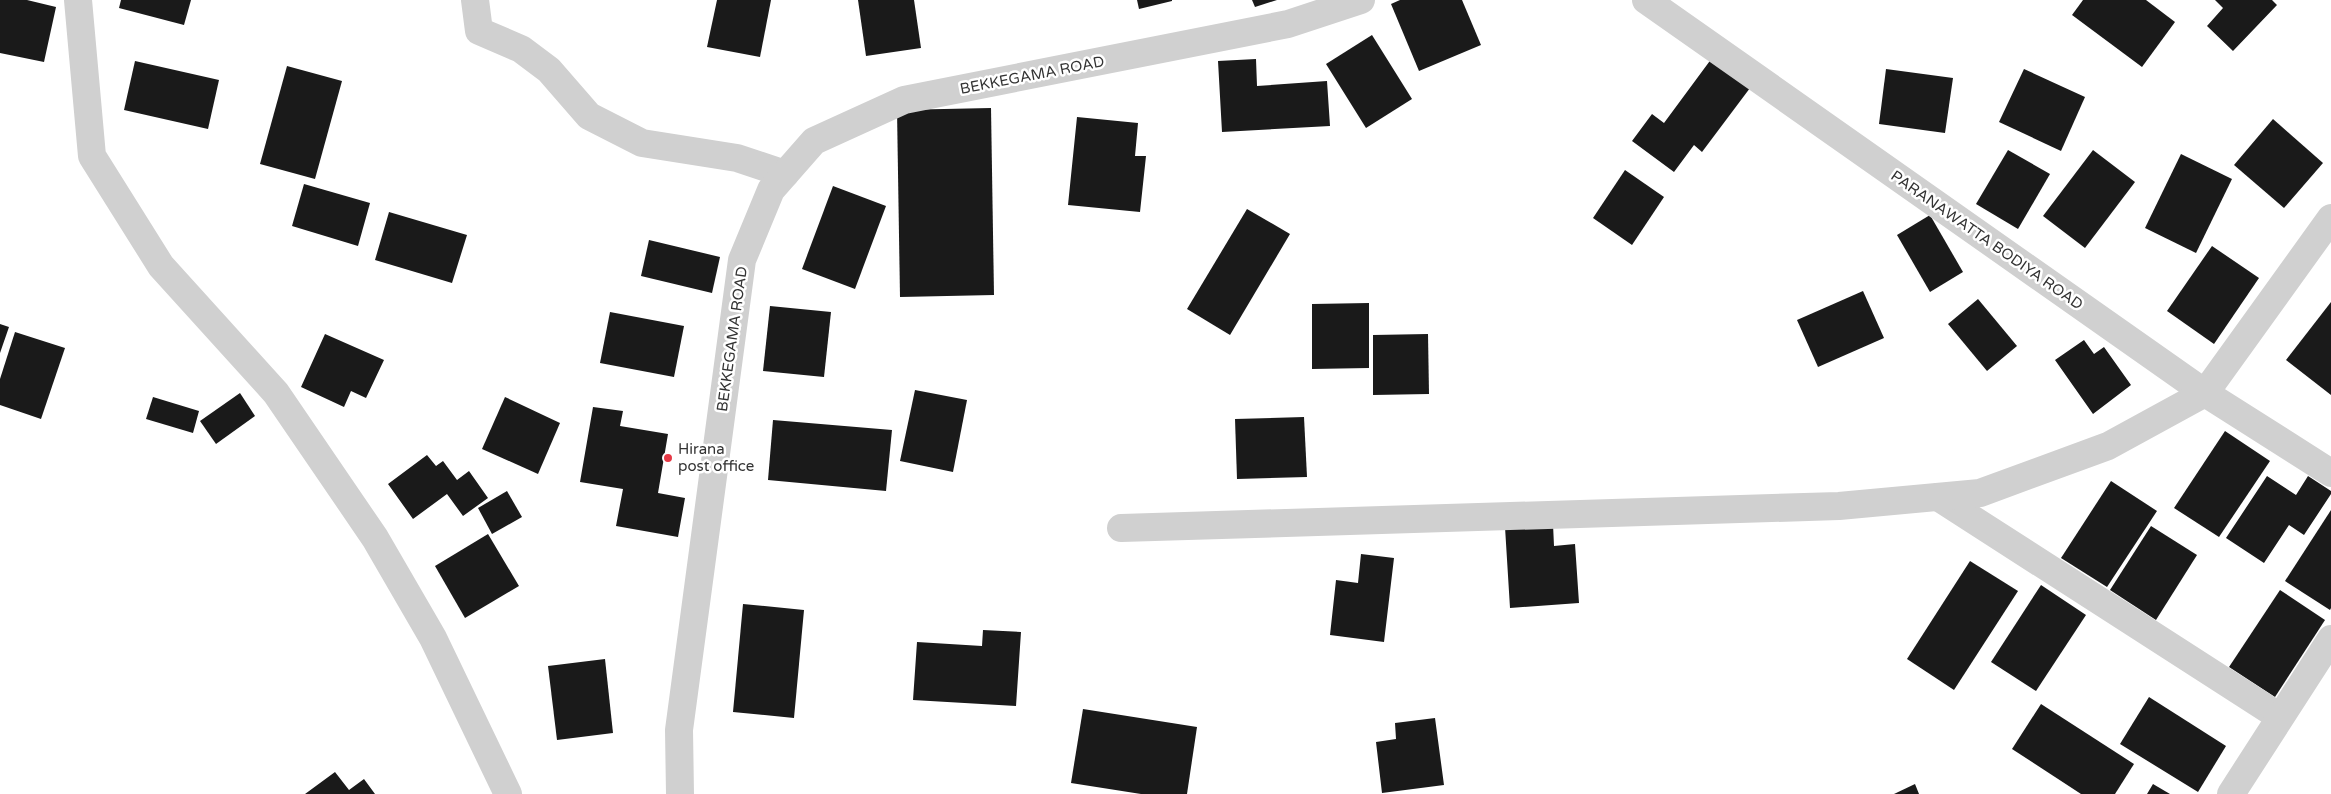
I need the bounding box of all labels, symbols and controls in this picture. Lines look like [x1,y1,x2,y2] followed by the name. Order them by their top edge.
[958,52,1106,98] street label: BEKKEGAMA ROAD
[1887,167,2087,313] street label: PARANAWATTA BODIYA ROAD
[713,265,751,413] street label: BEKKEGAMA ROAD
[678,440,754,475] place label: Hirana post office
[662,452,674,464] marker: Hirana post office

